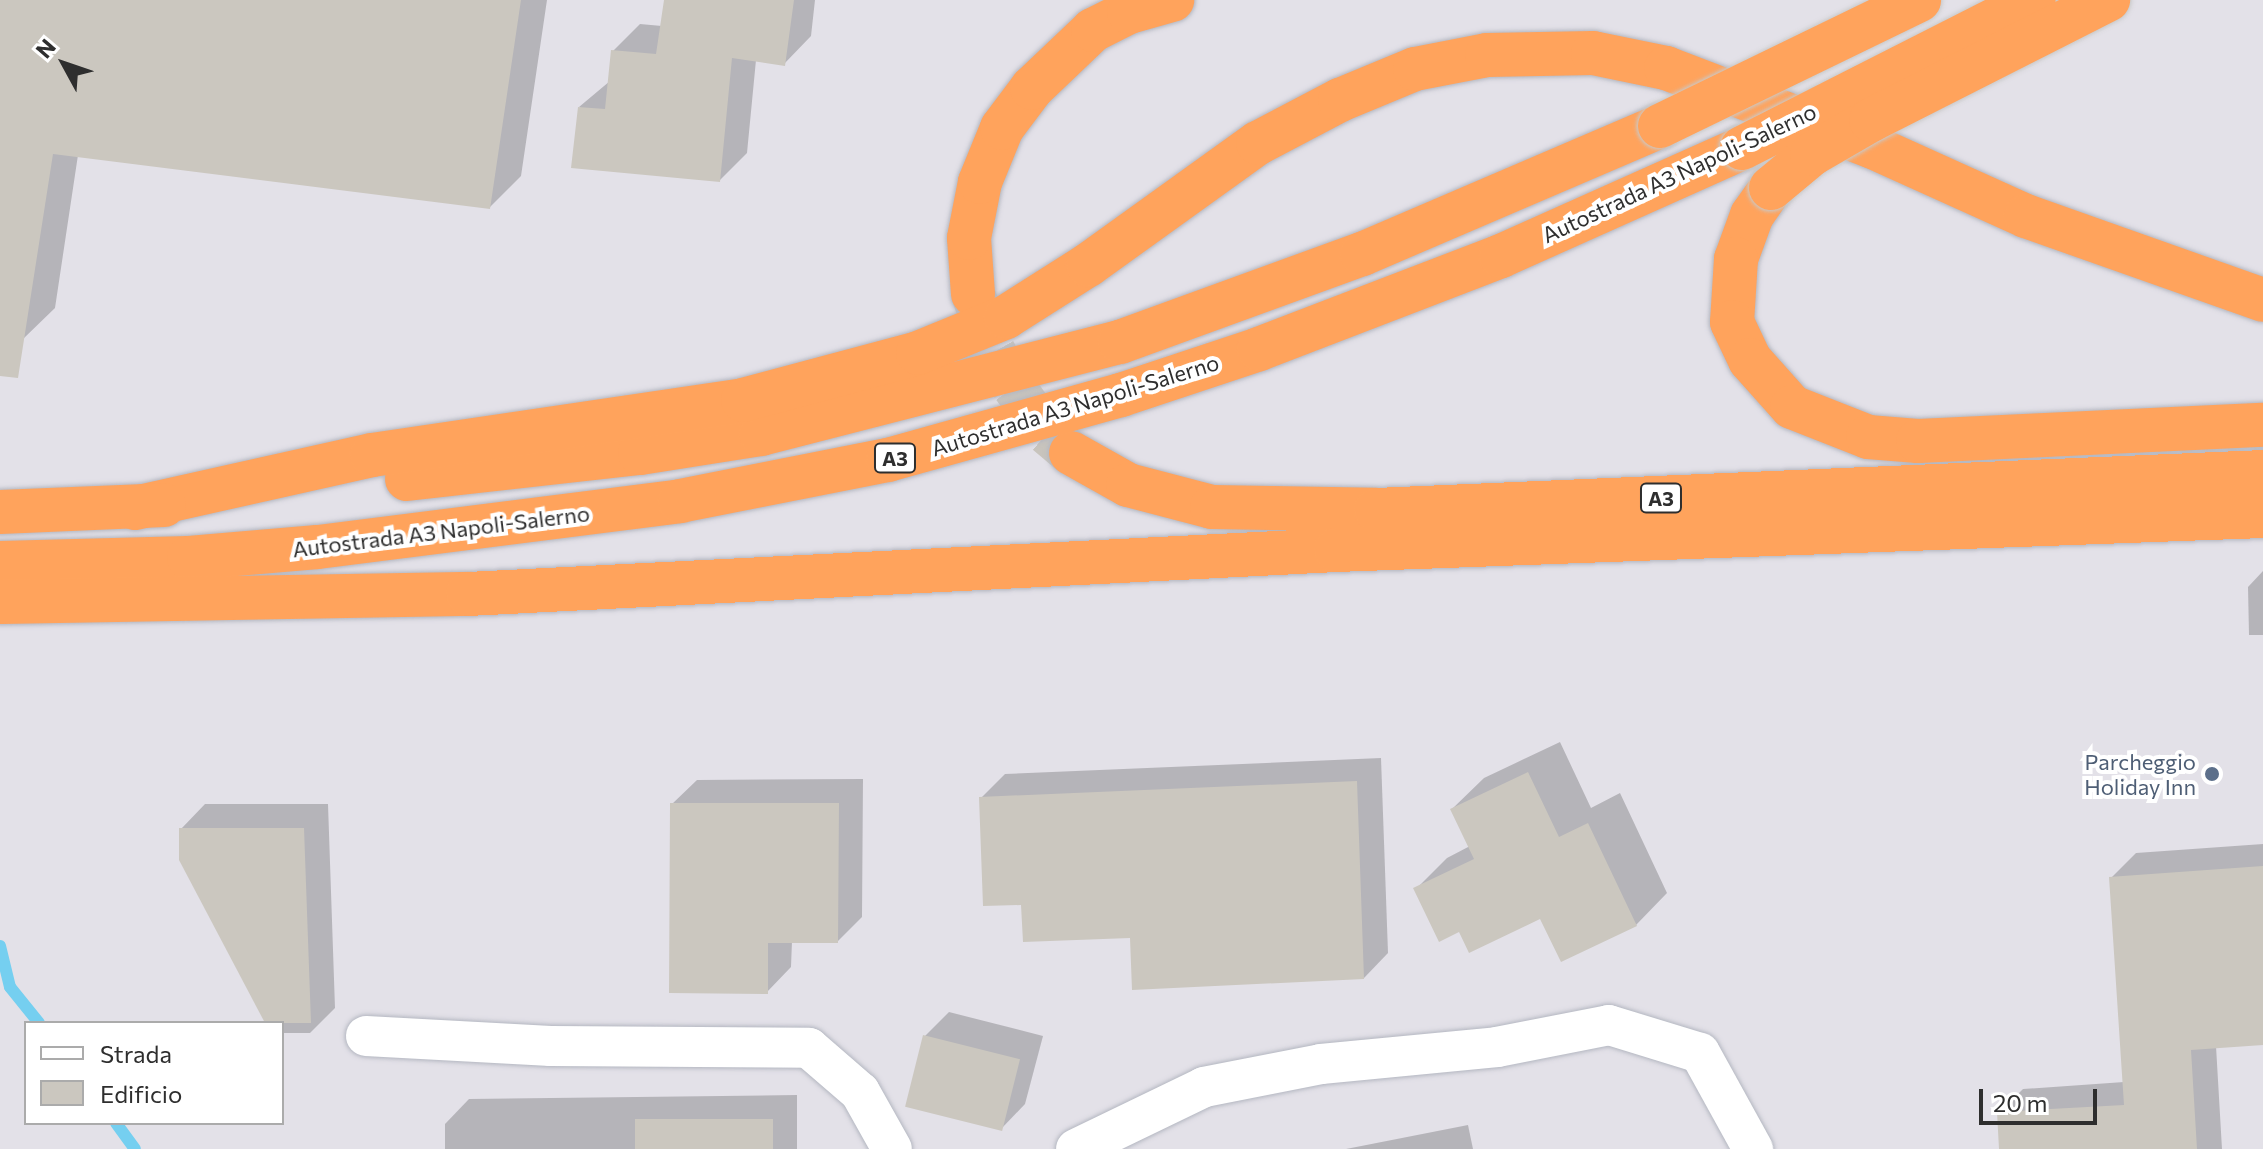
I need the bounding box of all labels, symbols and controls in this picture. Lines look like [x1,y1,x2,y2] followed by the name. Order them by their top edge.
[24,24,104,104] north arrow
[30,33,61,63] text: N
[1538,98,1820,248] street label: Autostrada A3 Napoli-Salerno
[928,349,1222,461] street label: Autostrada A3 Napoli-Salerno
[873,442,917,474] road number: A3
[1639,482,1683,514] road number: A3
[291,500,591,562] street label: Autostrada A3 Napoli-Salerno
[2084,748,2196,800] place label: Parcheggio Holiday Inn
[2203,765,2221,783] marker: Parcheggio Holiday Inn
[24,1021,284,1125] legend
[100,1039,172,1068] text: Strada
[1983,1073,2101,1123] scale bar
[100,1079,182,1108] text: Edificio
[1993,1088,2047,1117] text: 20 m

